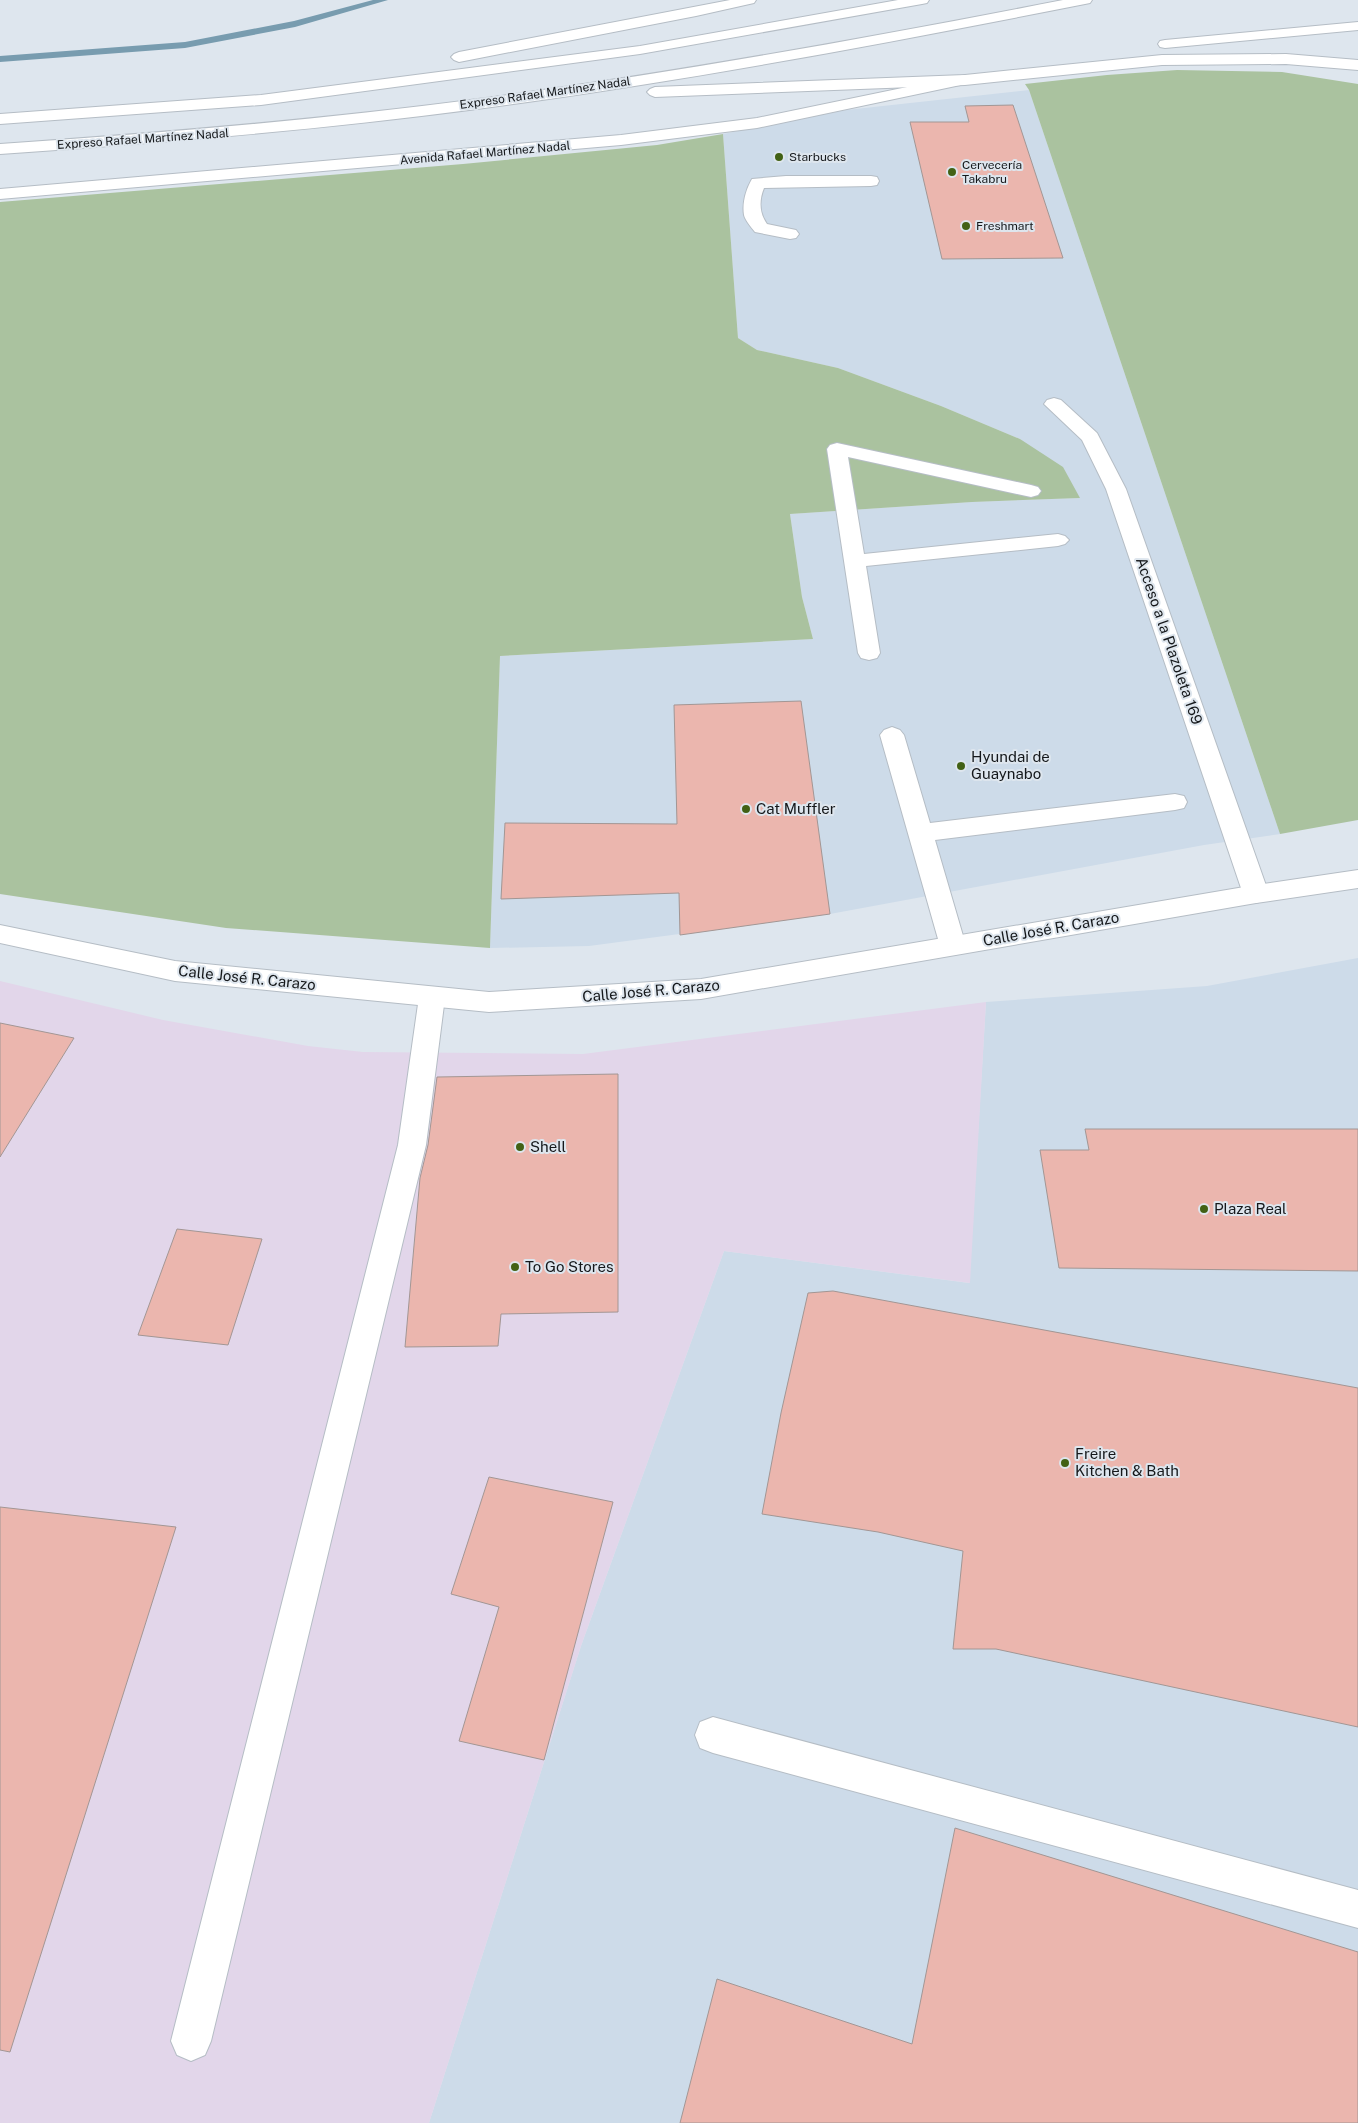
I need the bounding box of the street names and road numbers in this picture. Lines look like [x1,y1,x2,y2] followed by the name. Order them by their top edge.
[459,74,632,112] street label: Expreso Rafael Martínez Nadal
[57,126,230,152] street label: Expreso Rafael Martínez Nadal
[399,139,571,167] street label: Avenida Rafael Martínez Nadal
[1133,555,1206,727] street label: Acceso a la Plazoleta 169
[981,908,1120,949] street label: Calle José R. Carazo
[178,962,317,993] street label: Calle José R. Carazo
[581,976,720,1005] street label: Calle José R. Carazo

